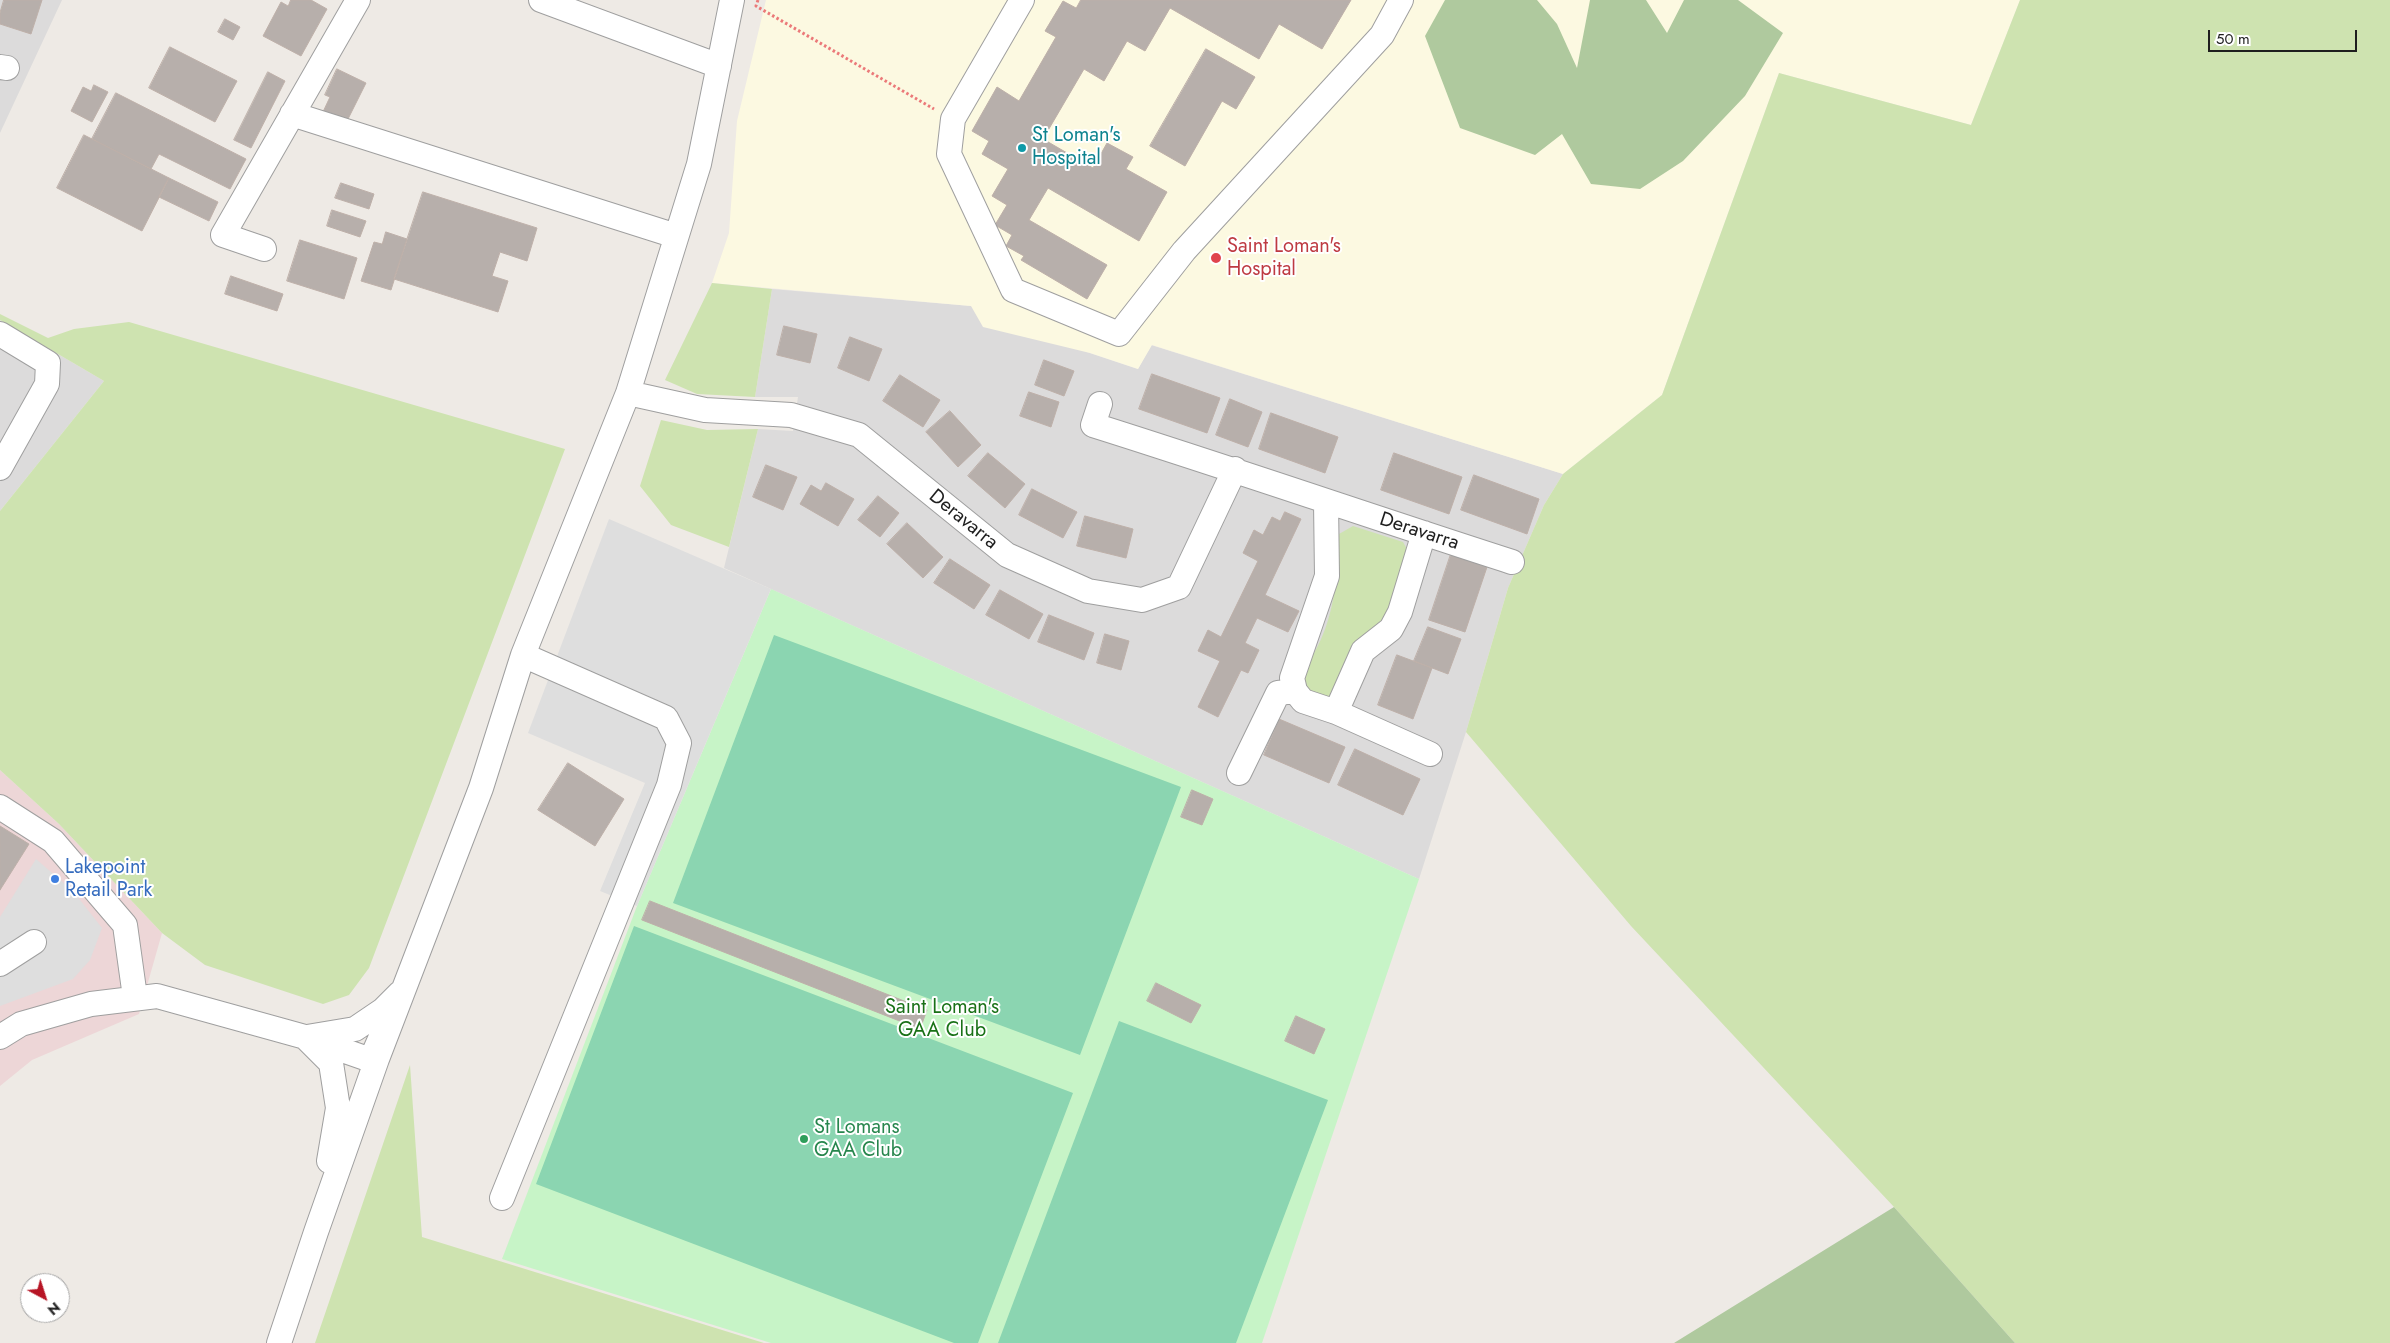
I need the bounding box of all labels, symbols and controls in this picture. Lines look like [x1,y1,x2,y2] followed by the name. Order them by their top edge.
[2210,20,2359,52] scale bar
[2216,28,2250,50] text: 50 m
[1032,124,1121,171] place label: St Loman's Hospital
[1016,142,1028,154] marker: St Loman's Hospital
[1227,235,1341,282] place label: Saint Loman's Hospital
[1209,251,1223,265] marker: Saint Loman's Hospital
[924,485,1002,555] street label: Deravarra
[1376,508,1462,556] street label: Deravarra
[65,856,152,903] place label: Lakepoint Retail Park
[49,873,61,885] marker: Lakepoint Retail Park
[885,996,999,1043] park label: Saint Loman's GAA Club
[814,1116,902,1163] place label: St Lomans GAA Club
[798,1133,810,1145] marker: St Lomans GAA Club
[20,1273,70,1323] north arrow
[43,1297,65,1320] text: N

